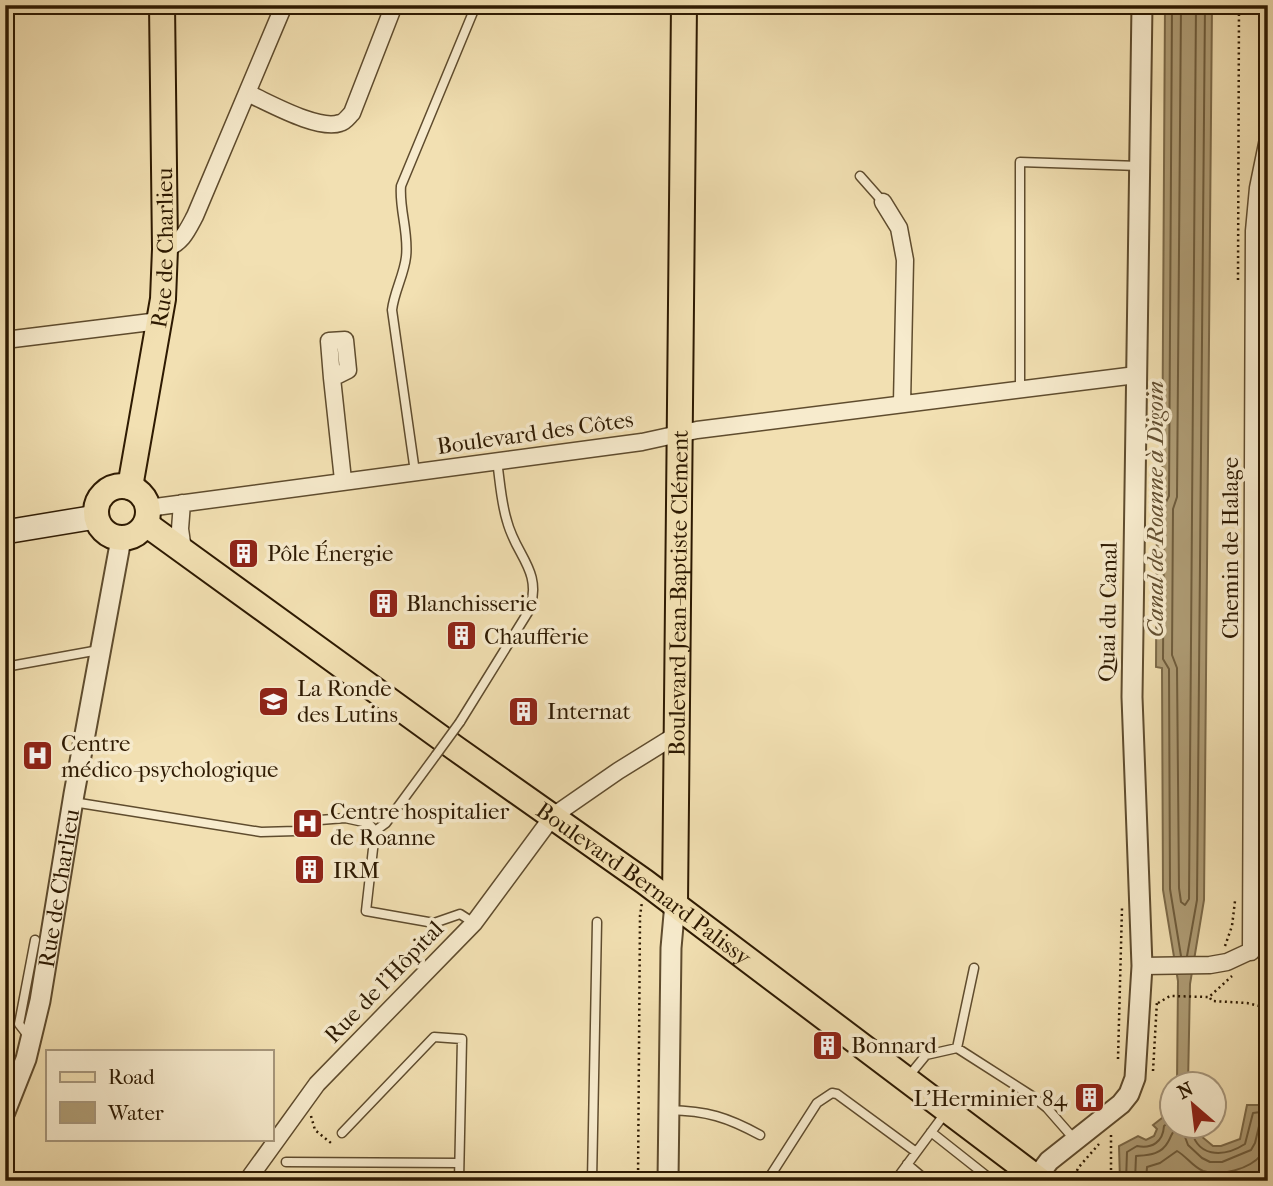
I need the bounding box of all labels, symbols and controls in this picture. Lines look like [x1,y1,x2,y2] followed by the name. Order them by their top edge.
[145,168,179,330] street label: Rue de Charlieu
[1141,381,1169,637] water label: Canal de Roanne à Digoin
[435,406,635,460] street label: Boulevard des Côtes
[663,430,693,756] street label: Boulevard Jean-Baptiste Clément
[1217,457,1244,639] street label: Chemin de Halage
[227,536,261,570] building icon: Pôle Énergie
[267,540,393,567] place label: Pôle Énergie
[1093,541,1123,682] street label: Quai du Canal
[366,586,400,620] building icon: Blanchisserie
[406,590,537,617] place label: Blanchisserie
[444,619,478,653] building icon: Chaufferie
[484,623,589,650] place label: Chaufferie
[297,675,398,728] place label: La Ronde des Lutins
[257,684,291,718] school or university icon: La Ronde des Lutins
[507,694,541,728] building icon: Internat
[547,698,631,725] place label: Internat
[61,730,278,783] place label: Centre médico-psychologique
[21,739,55,773] hospital icon: Centre médico-psychologique
[531,796,757,971] street label: Boulevard Bernard Palissy
[330,798,509,851] place label: Centre hospitalier de Roanne
[32,807,85,970] street label: Rue de Charlieu
[290,807,324,841] hospital icon: Centre hospitalier de Roanne
[293,853,327,887] building icon: IRM
[333,857,380,884] place label: IRM
[319,915,450,1049] street label: Rue de l'Hôpital
[811,1028,845,1062] building icon: Bonnard
[851,1032,937,1059] place label: Bonnard
[46,1050,273,1140] legend
[108,1065,155,1089] text: Road
[1158,1070,1228,1140] north arrow
[1174,1078,1198,1104] text: N
[1073,1081,1107,1115] building icon: L'Herminier 84
[914,1085,1068,1112] place label: L'Herminier 84
[107,1101,164,1125] text: Water

